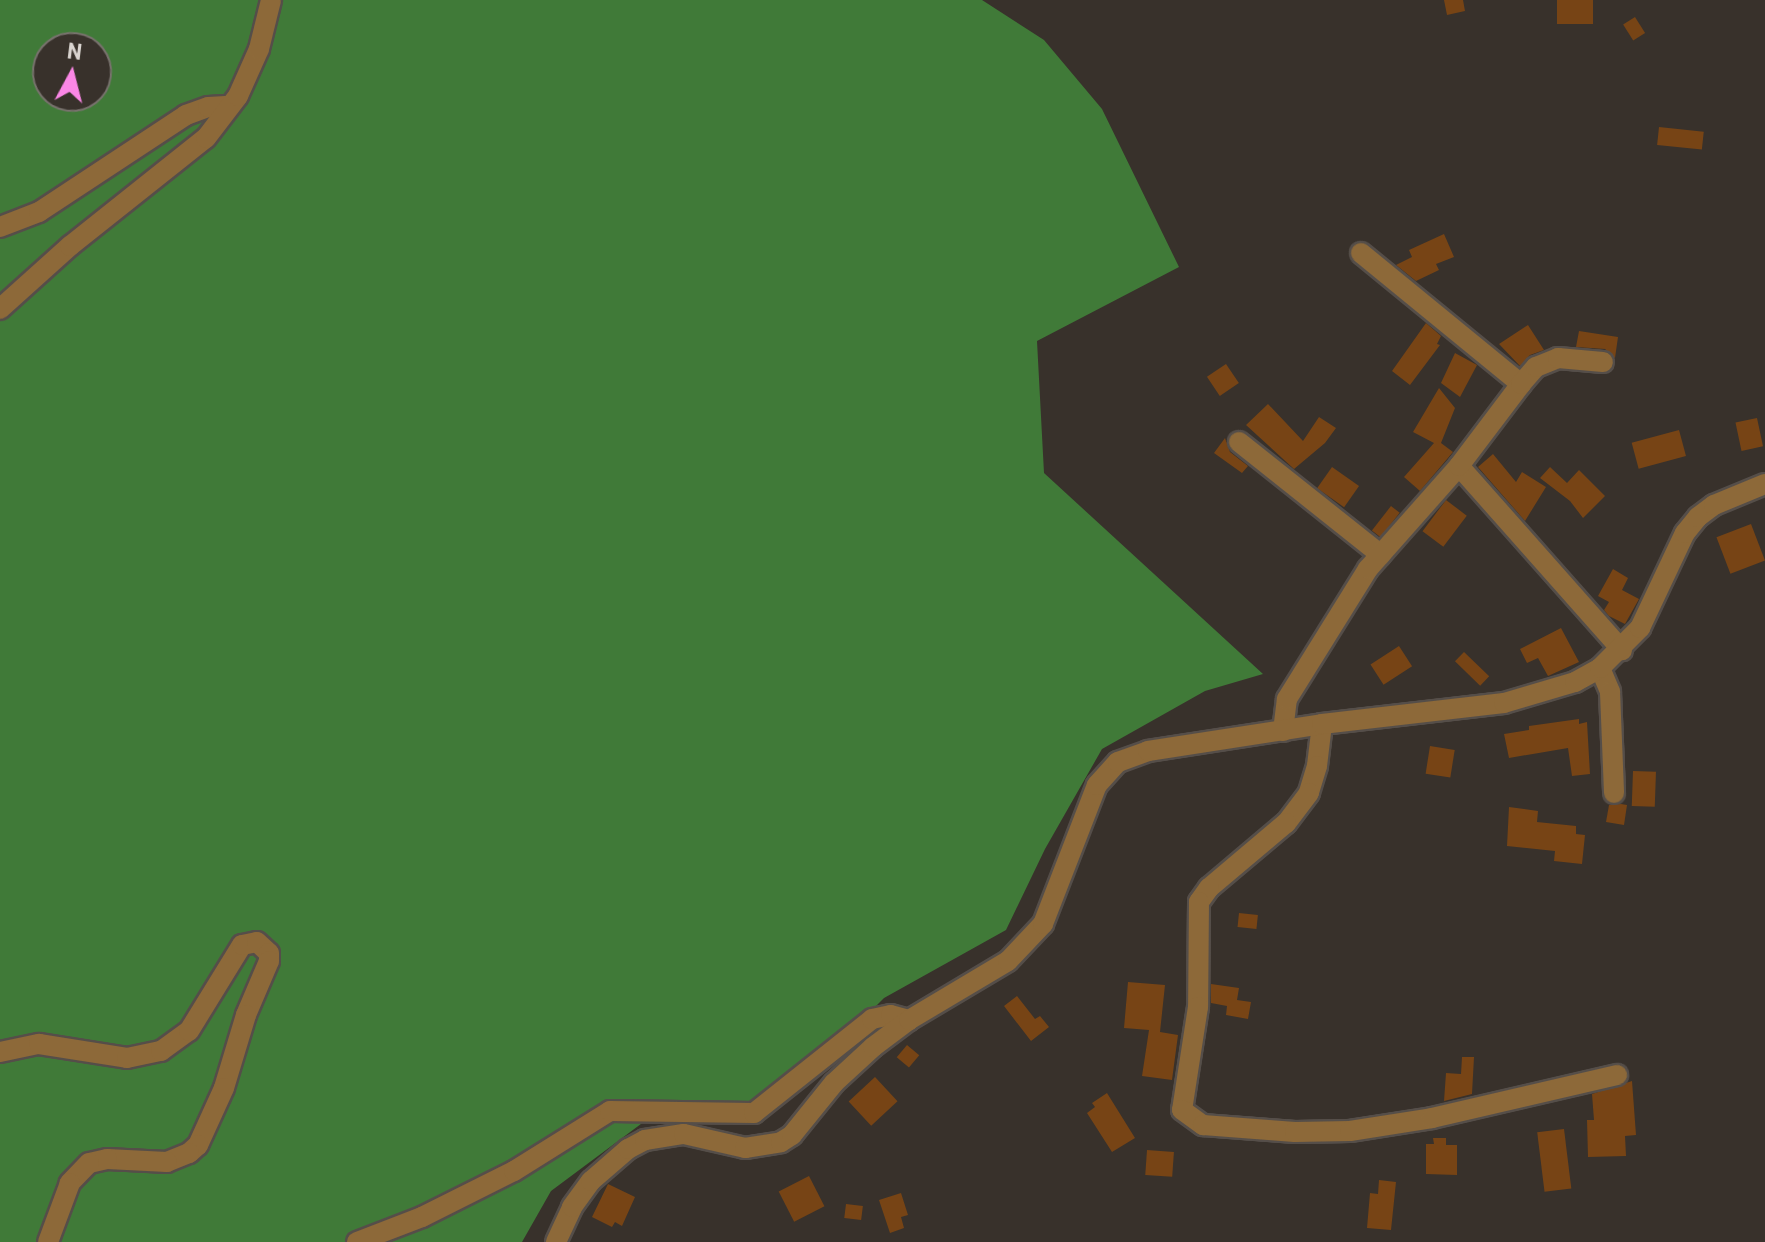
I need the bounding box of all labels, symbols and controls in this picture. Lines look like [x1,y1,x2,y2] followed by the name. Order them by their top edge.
[32,32,112,112] north arrow
[66,36,84,64] text: N

